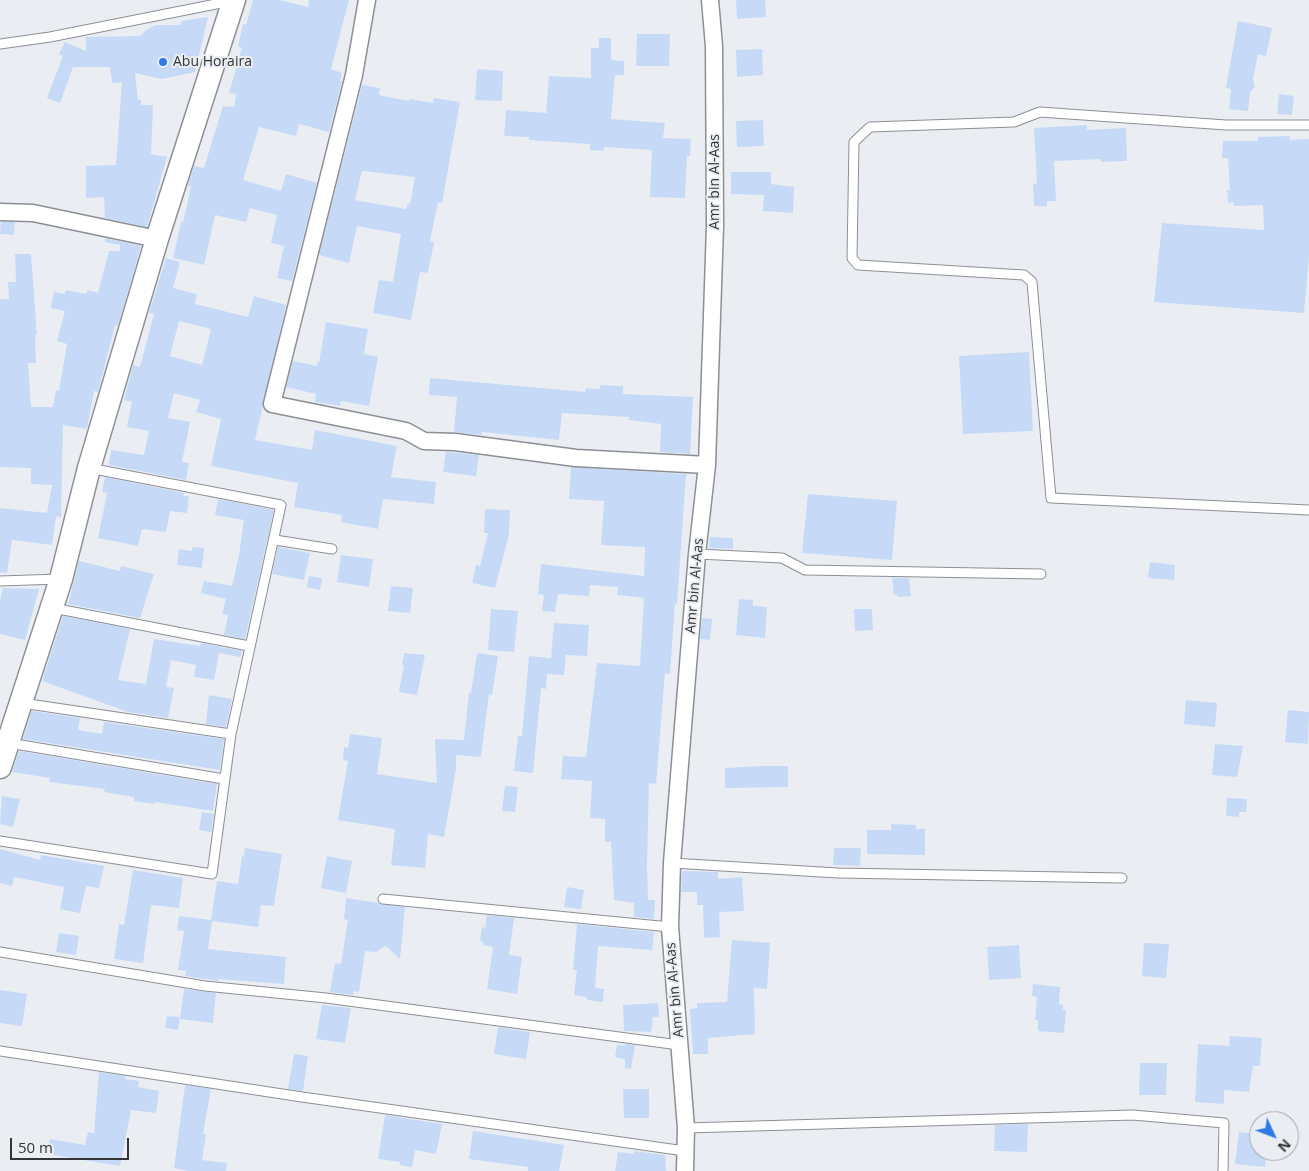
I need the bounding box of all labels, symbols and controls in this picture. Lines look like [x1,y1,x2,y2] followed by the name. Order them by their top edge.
[173,54,252,70] place label: Abu Horaira
[157,56,169,68] marker: Abu Horaira
[707,134,723,230] street label: Amr bin Al-Aas
[682,538,708,634] street label: Amr bin Al-Aas
[662,942,688,1038] street label: Amr bin Al-Aas
[1249,1111,1299,1161] north arrow
[12,1128,131,1160] scale bar
[1274,1135,1295,1157] text: N
[18,1137,53,1157] text: 50 m

